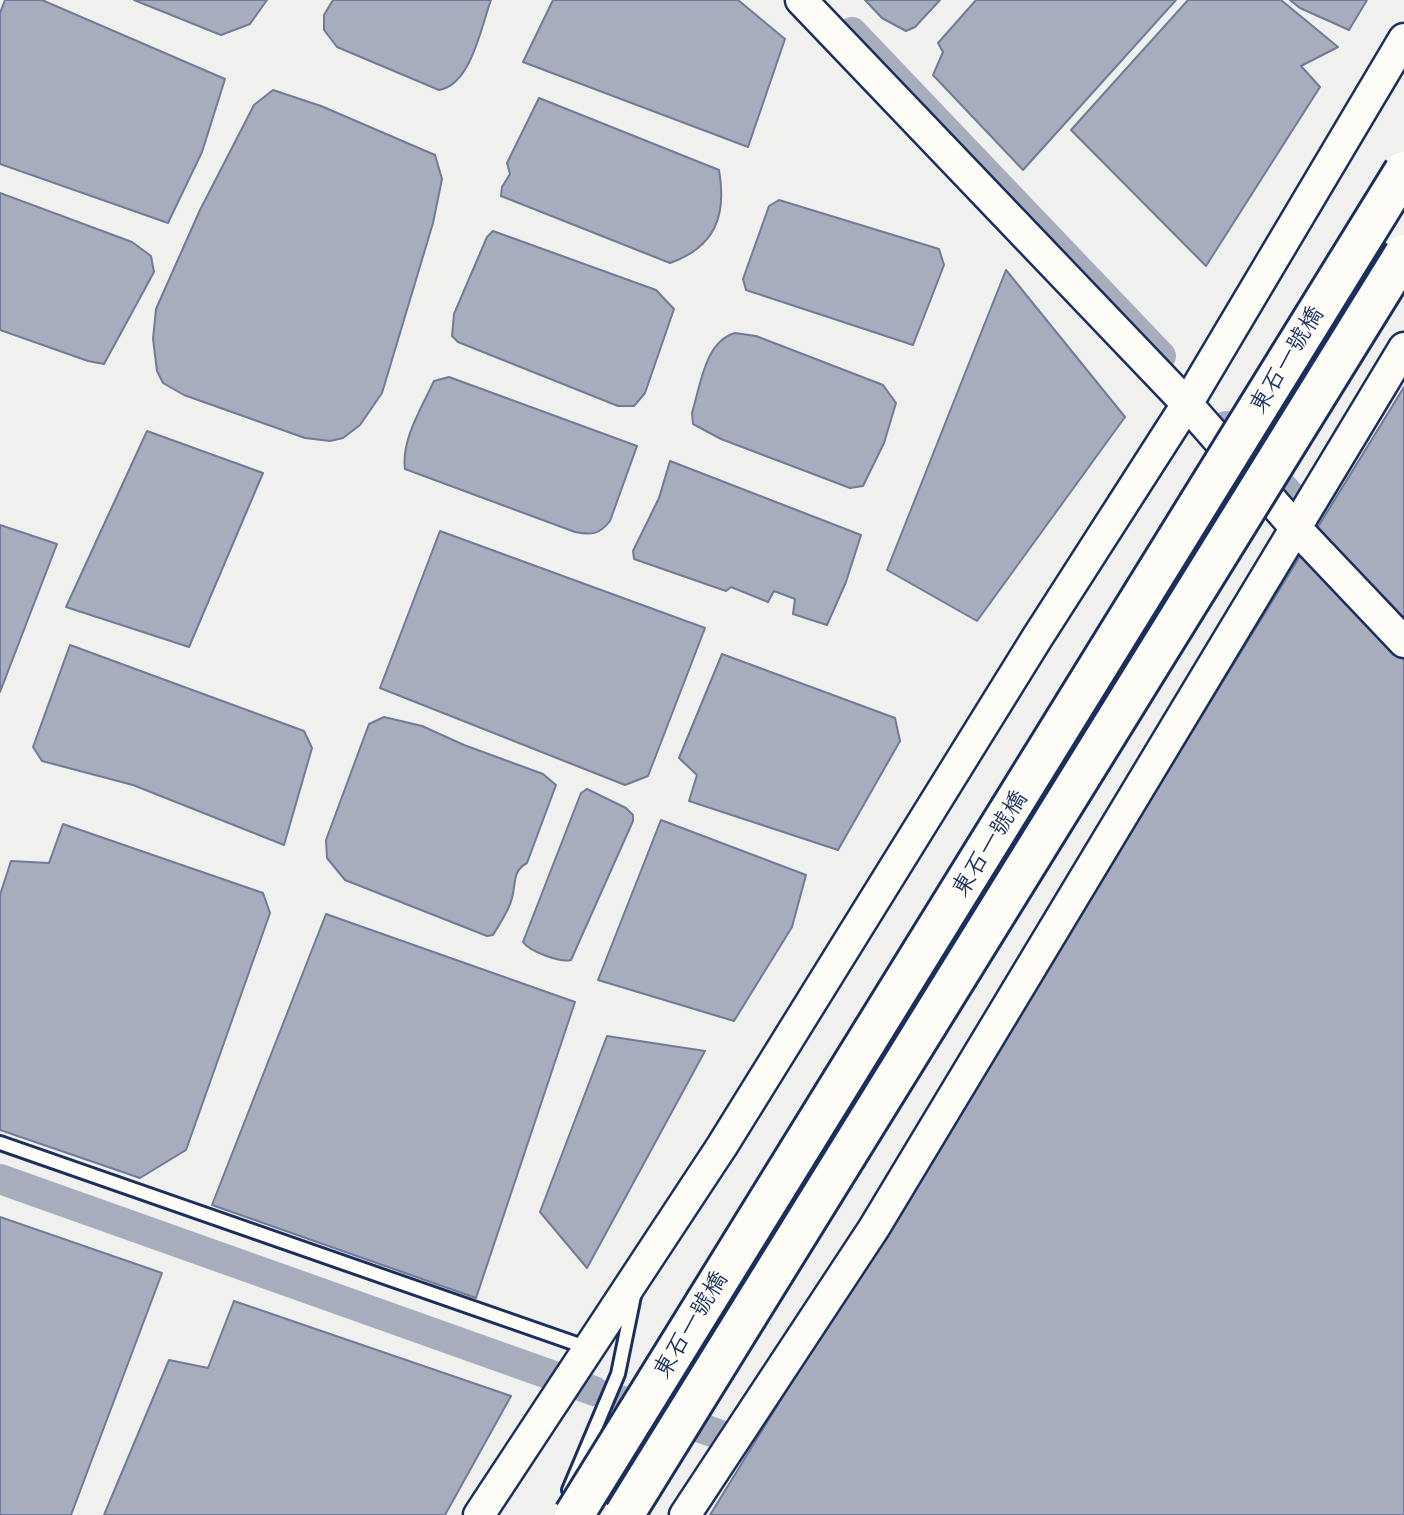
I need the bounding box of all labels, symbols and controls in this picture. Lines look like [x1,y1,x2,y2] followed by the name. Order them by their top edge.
[1244,301,1330,419] street label: 東石一號橋
[946,785,1034,903] street label: 東石一號橋
[648,1266,734,1384] street label: 東石一號橋

